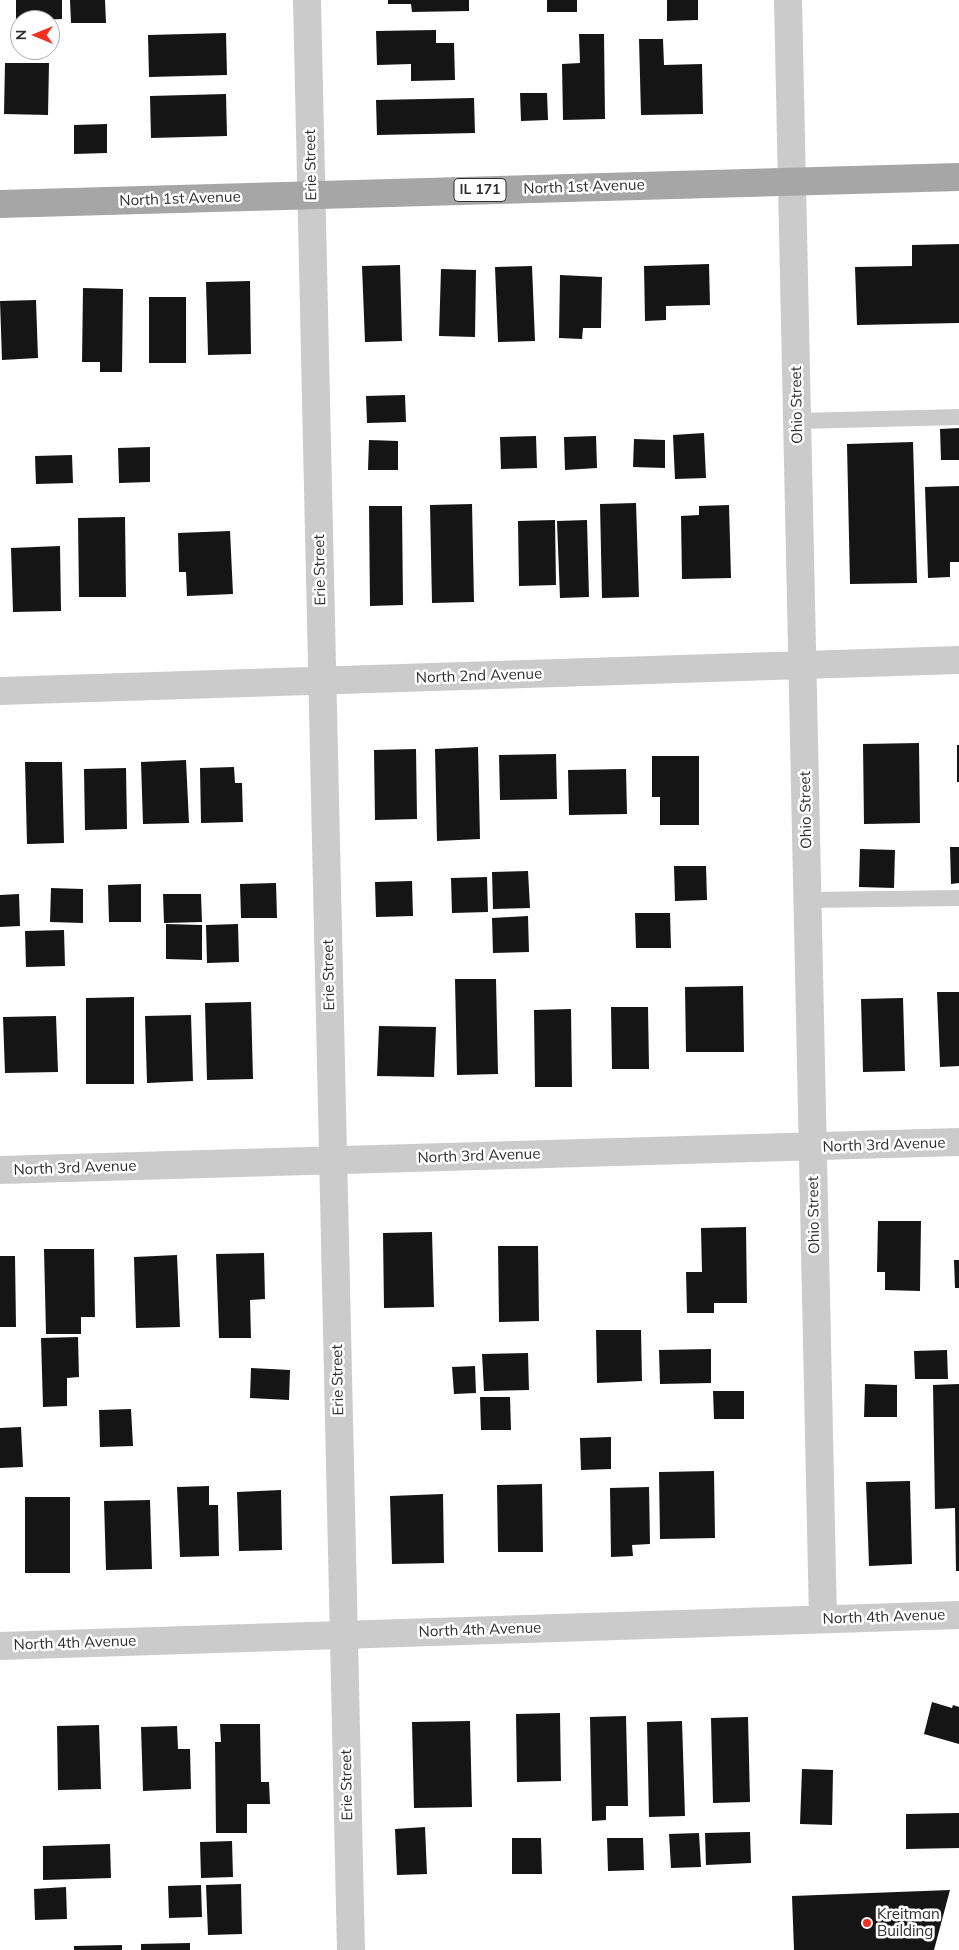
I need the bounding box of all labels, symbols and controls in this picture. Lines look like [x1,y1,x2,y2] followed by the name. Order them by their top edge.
[10,10,60,60] north arrow
[12,30,30,40] text: N
[301,129,321,201] street label: Erie Street
[523,176,645,198] street label: North 1st Avenue
[454,178,506,202] road number: IL 171
[119,188,241,210] street label: North 1st Avenue
[787,366,807,444] street label: Ohio Street
[310,534,330,606] street label: Erie Street
[415,665,543,687] street label: North 2nd Avenue
[796,771,816,849] street label: Ohio Street
[319,939,339,1011] street label: Erie Street
[822,1134,946,1156] street label: North 3rd Avenue
[417,1145,541,1167] street label: North 3rd Avenue
[13,1157,137,1179] street label: North 3rd Avenue
[804,1176,824,1254] street label: Ohio Street
[328,1344,348,1416] street label: Erie Street
[822,1606,946,1628] street label: North 4th Avenue
[418,1619,542,1641] street label: North 4th Avenue
[13,1632,137,1654] street label: North 4th Avenue
[337,1749,357,1821] street label: Erie Street
[877,1905,940,1940] place label: Kreitman Building
[861,1917,873,1929] marker: Kreitman Building

